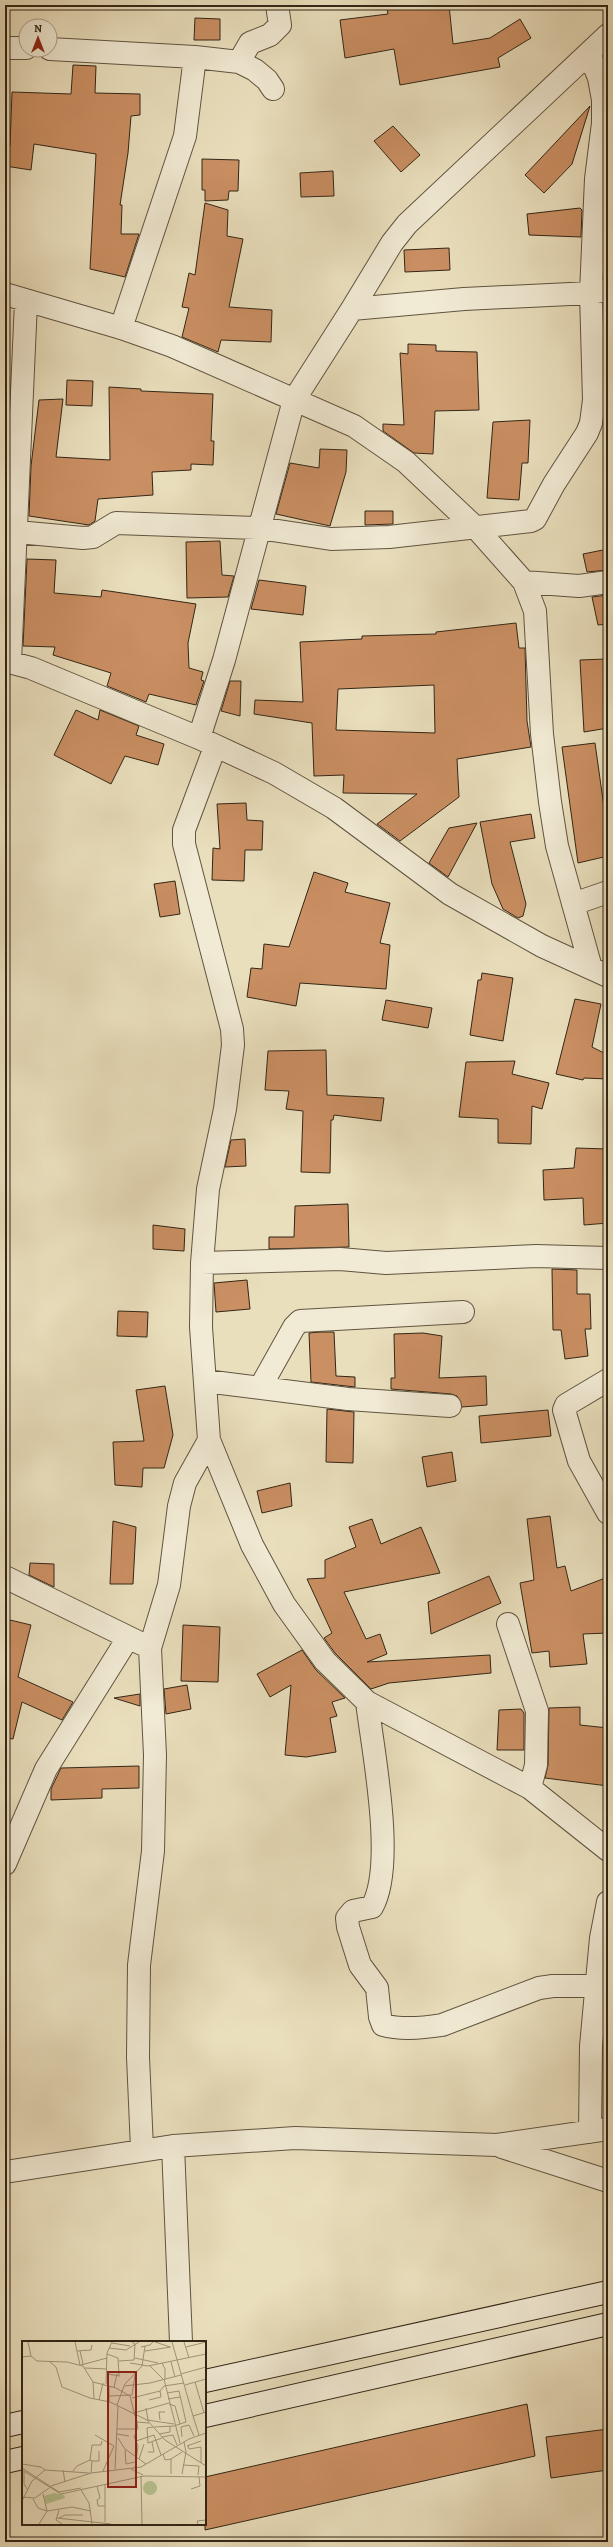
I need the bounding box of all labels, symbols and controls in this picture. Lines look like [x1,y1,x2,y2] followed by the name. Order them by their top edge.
[18,18,58,58] north arrow
[34,21,42,36] text: N
[22,2341,206,2525] inset map

